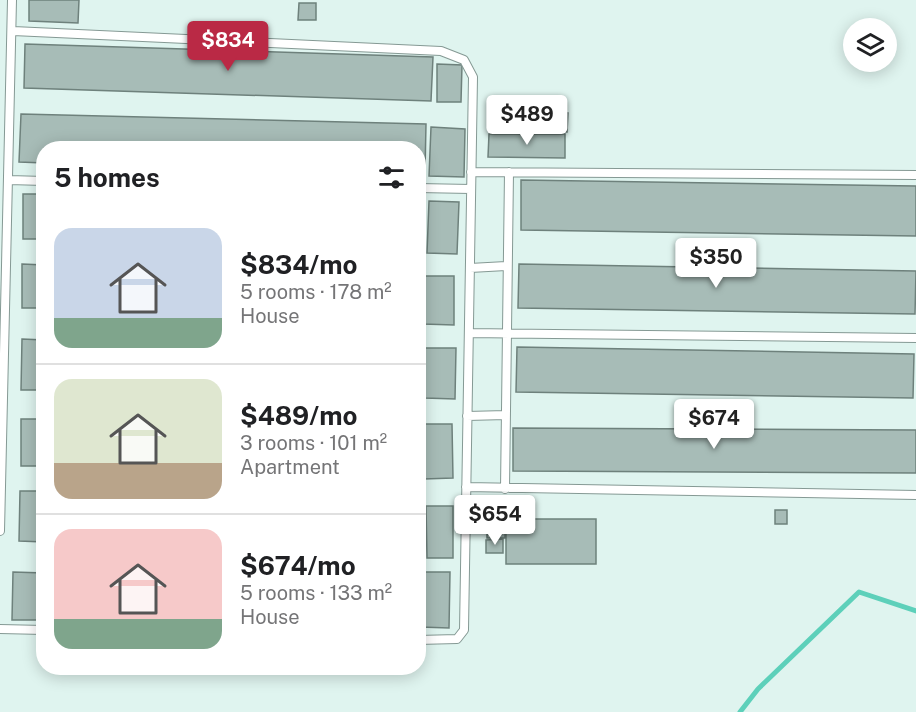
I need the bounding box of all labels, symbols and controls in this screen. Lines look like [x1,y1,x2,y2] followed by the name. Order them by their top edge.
[843,18,897,72] map controls
[843,18,897,72] button: layers
[192,21,264,72] pin: $834
[201,28,255,52] text: $834
[491,95,563,146] pin: $489
[500,102,554,126] text: $489
[375,161,408,194] icon: filters
[54,162,160,193] text: 5 homes
[680,238,752,289] pin: $350
[689,245,743,269] text: $350
[240,249,357,280] text: $834/mo
[102,252,174,324] icon: home
[240,280,392,304] text: 5 rooms · 178 m²
[240,304,300,328] text: House
[678,399,750,450] pin: $674
[240,400,357,431] text: $489/mo
[102,403,174,475] icon: home
[688,406,740,430] text: $674
[240,431,387,455] text: 3 rooms · 101 m²
[240,455,340,479] text: Apartment
[459,495,531,546] pin: $654
[468,502,522,526] text: $654
[240,550,356,581] text: $674/mo
[102,553,174,625] icon: home
[240,581,392,605] text: 5 rooms · 133 m²
[240,605,300,629] text: House

